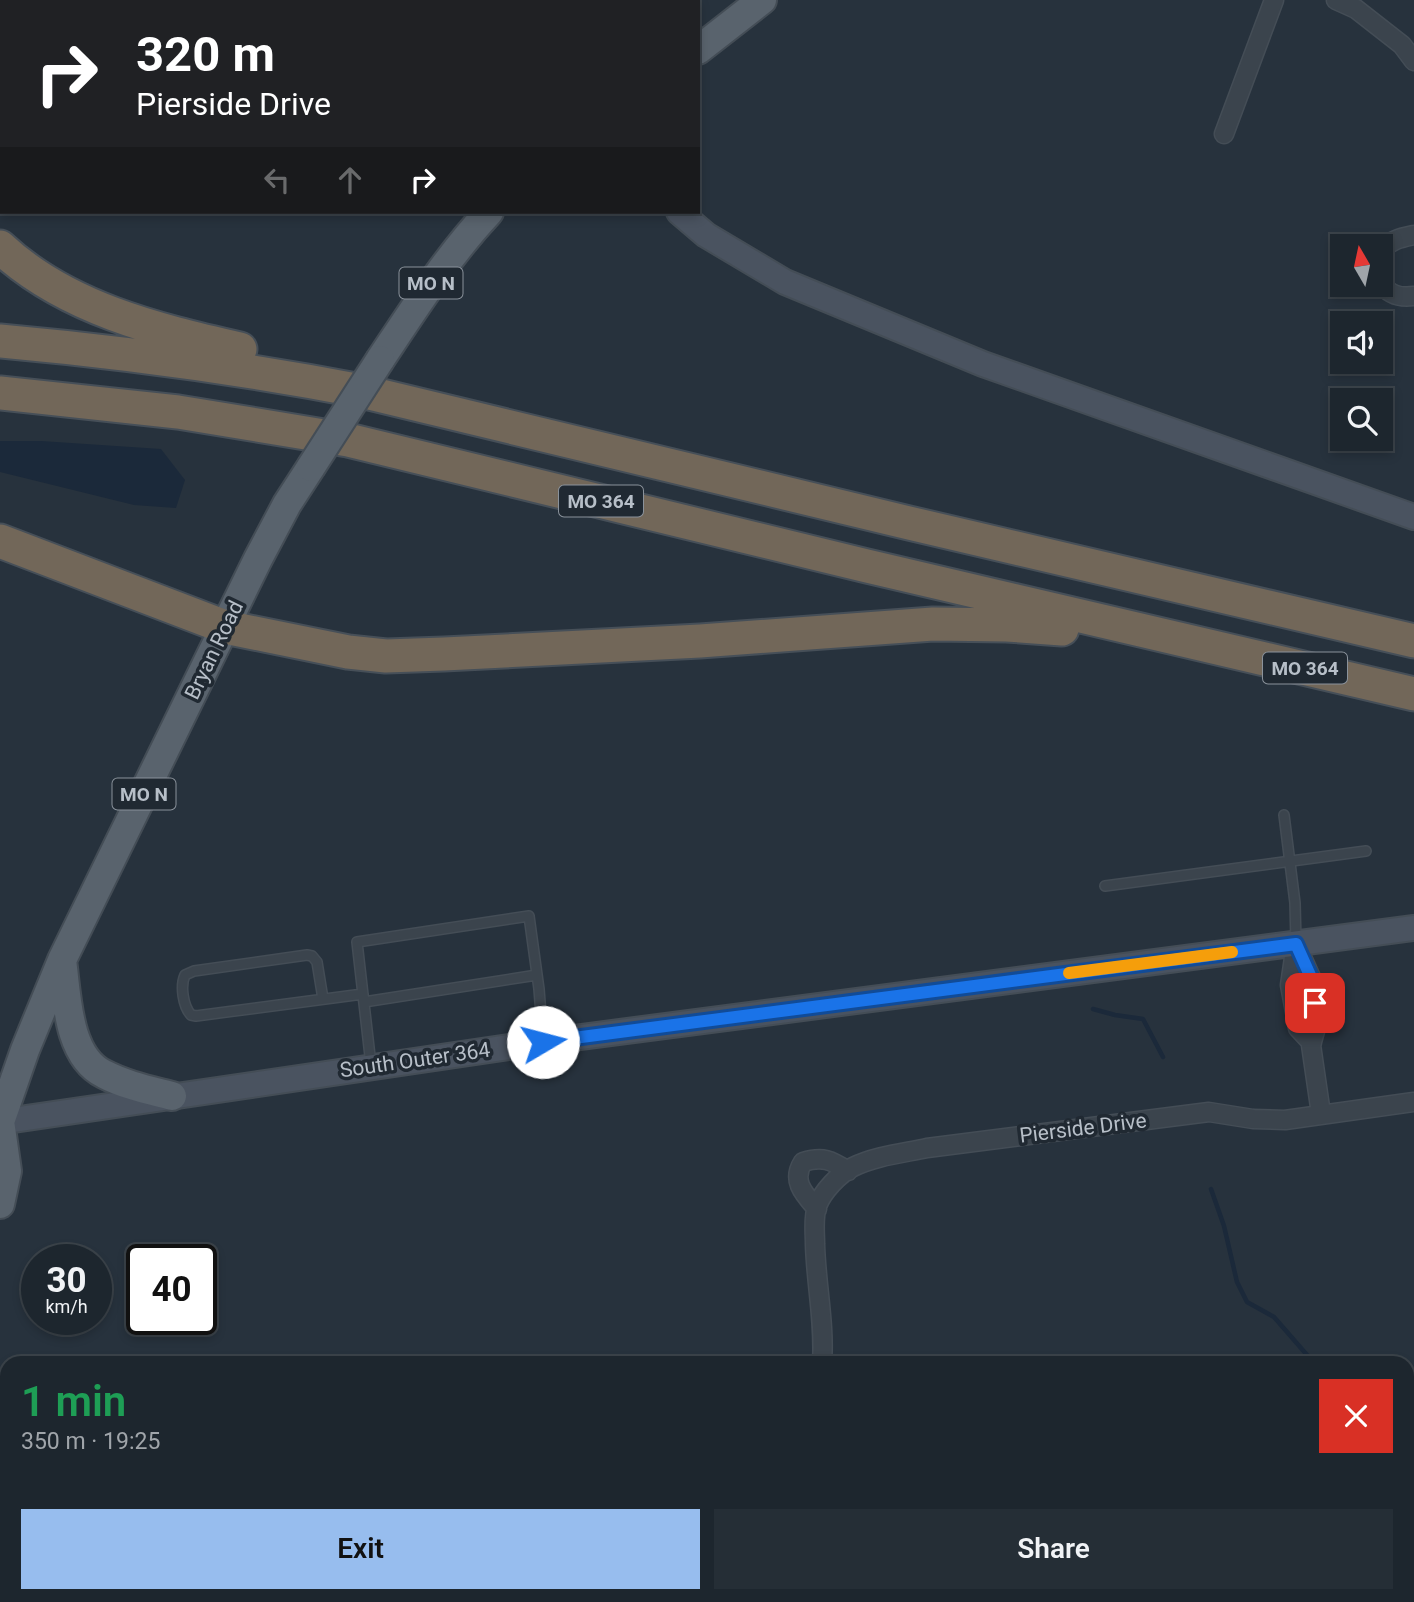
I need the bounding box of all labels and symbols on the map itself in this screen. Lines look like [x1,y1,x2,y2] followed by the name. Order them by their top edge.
[1330,234,1393,298] north arrow
[400,268,462,298] road number: MO N
[559,486,643,516] road number: MO 364
[180,597,248,703] street label: Bryan Road
[1263,652,1347,684] road number: MO 364
[113,778,176,810] road number: MO N
[1285,973,1345,1033] pin
[506,1005,580,1079] position arrow
[338,1038,492,1082] street label: South Outer 364
[1018,1108,1148,1148] street label: Pierside Drive
[126,1244,217,1335] speed limit sign: 40

